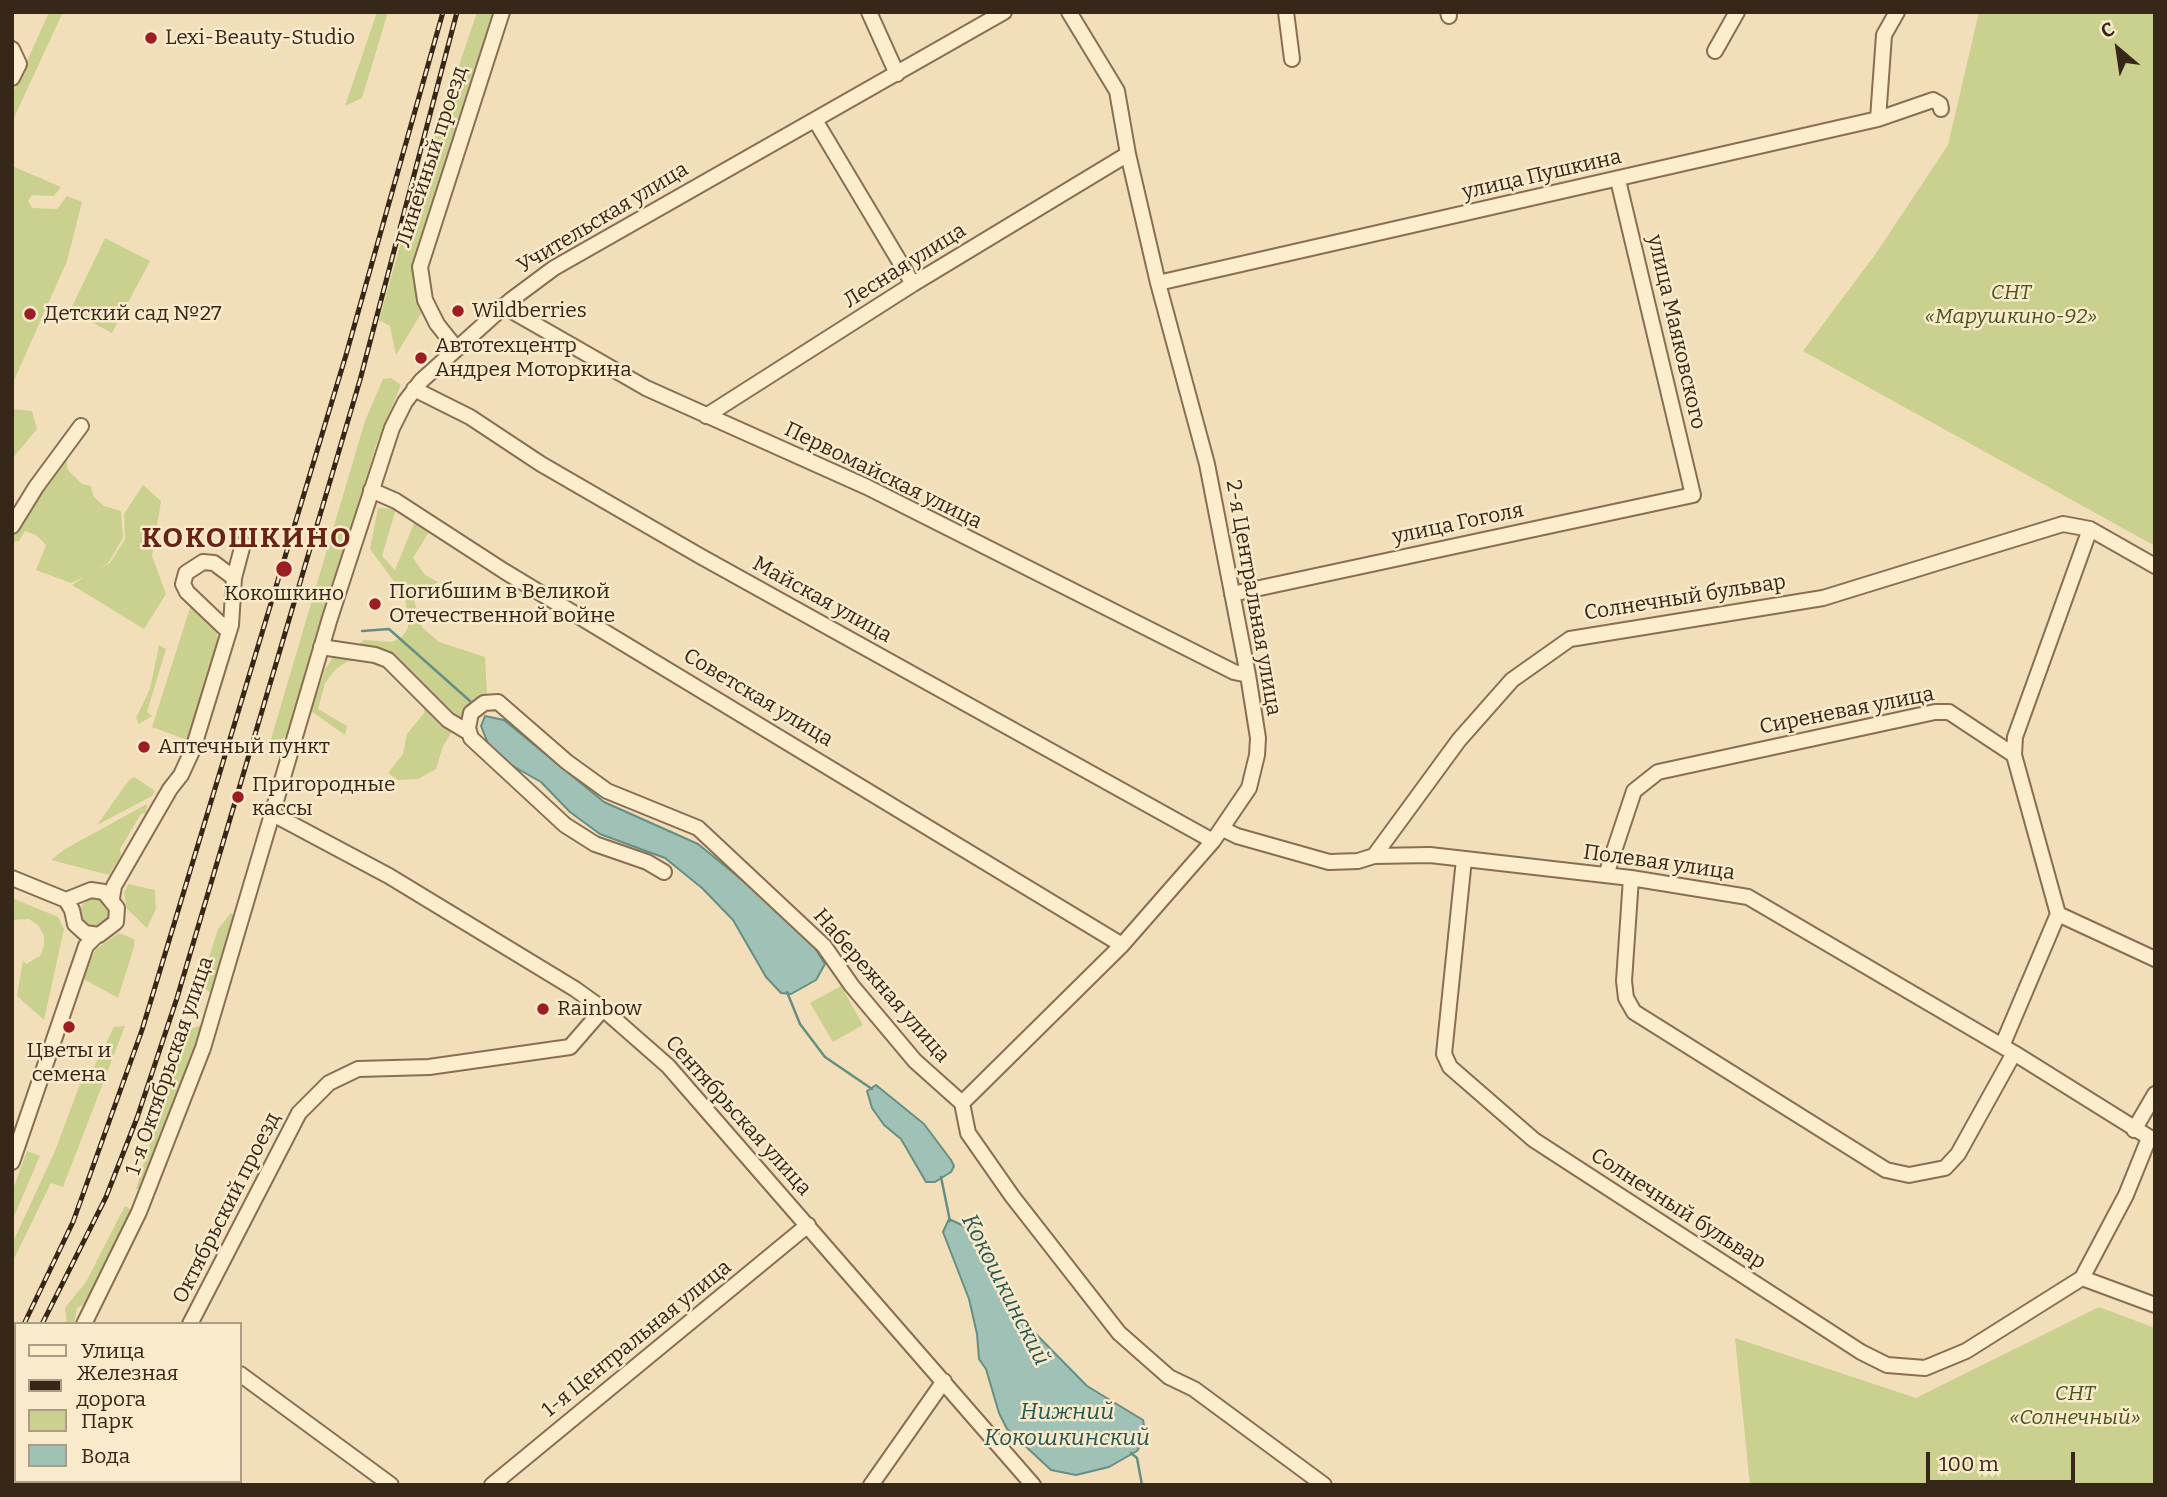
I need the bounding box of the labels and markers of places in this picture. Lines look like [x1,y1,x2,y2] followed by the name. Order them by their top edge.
[165,25,355,51] place label: Lexi-Beauty-Studio
[143,30,159,46] marker: Lexi-Beauty-Studio
[472,298,587,324] place label: Wildberries
[44,301,221,327] place label: Детский сад №27
[450,303,466,319] marker: Wildberries
[22,306,38,322] marker: Детский сад №27
[435,333,632,383] place label: Автотехцентр Андрея Моторкина
[413,350,429,366] marker: Автотехцентр Андрея Моторкина
[274,559,294,579] marker: Кокошкино
[389,579,615,629] place label: Погибшим в Великой Отечественной войне
[224,581,344,607] place label: Кокошкино
[367,596,383,612] marker: Погибшим в Великой Отечественной войне
[158,734,330,760] place label: Аптечный пункт
[136,739,152,755] marker: Аптечный пункт
[252,772,395,822] place label: Пригородные кассы
[230,789,246,805] marker: Пригородные кассы
[557,996,642,1022] place label: Rainbow
[535,1001,551,1017] marker: Rainbow
[61,1019,77,1035] marker: Цветы и семена
[27,1038,111,1088] place label: Цветы и семена

